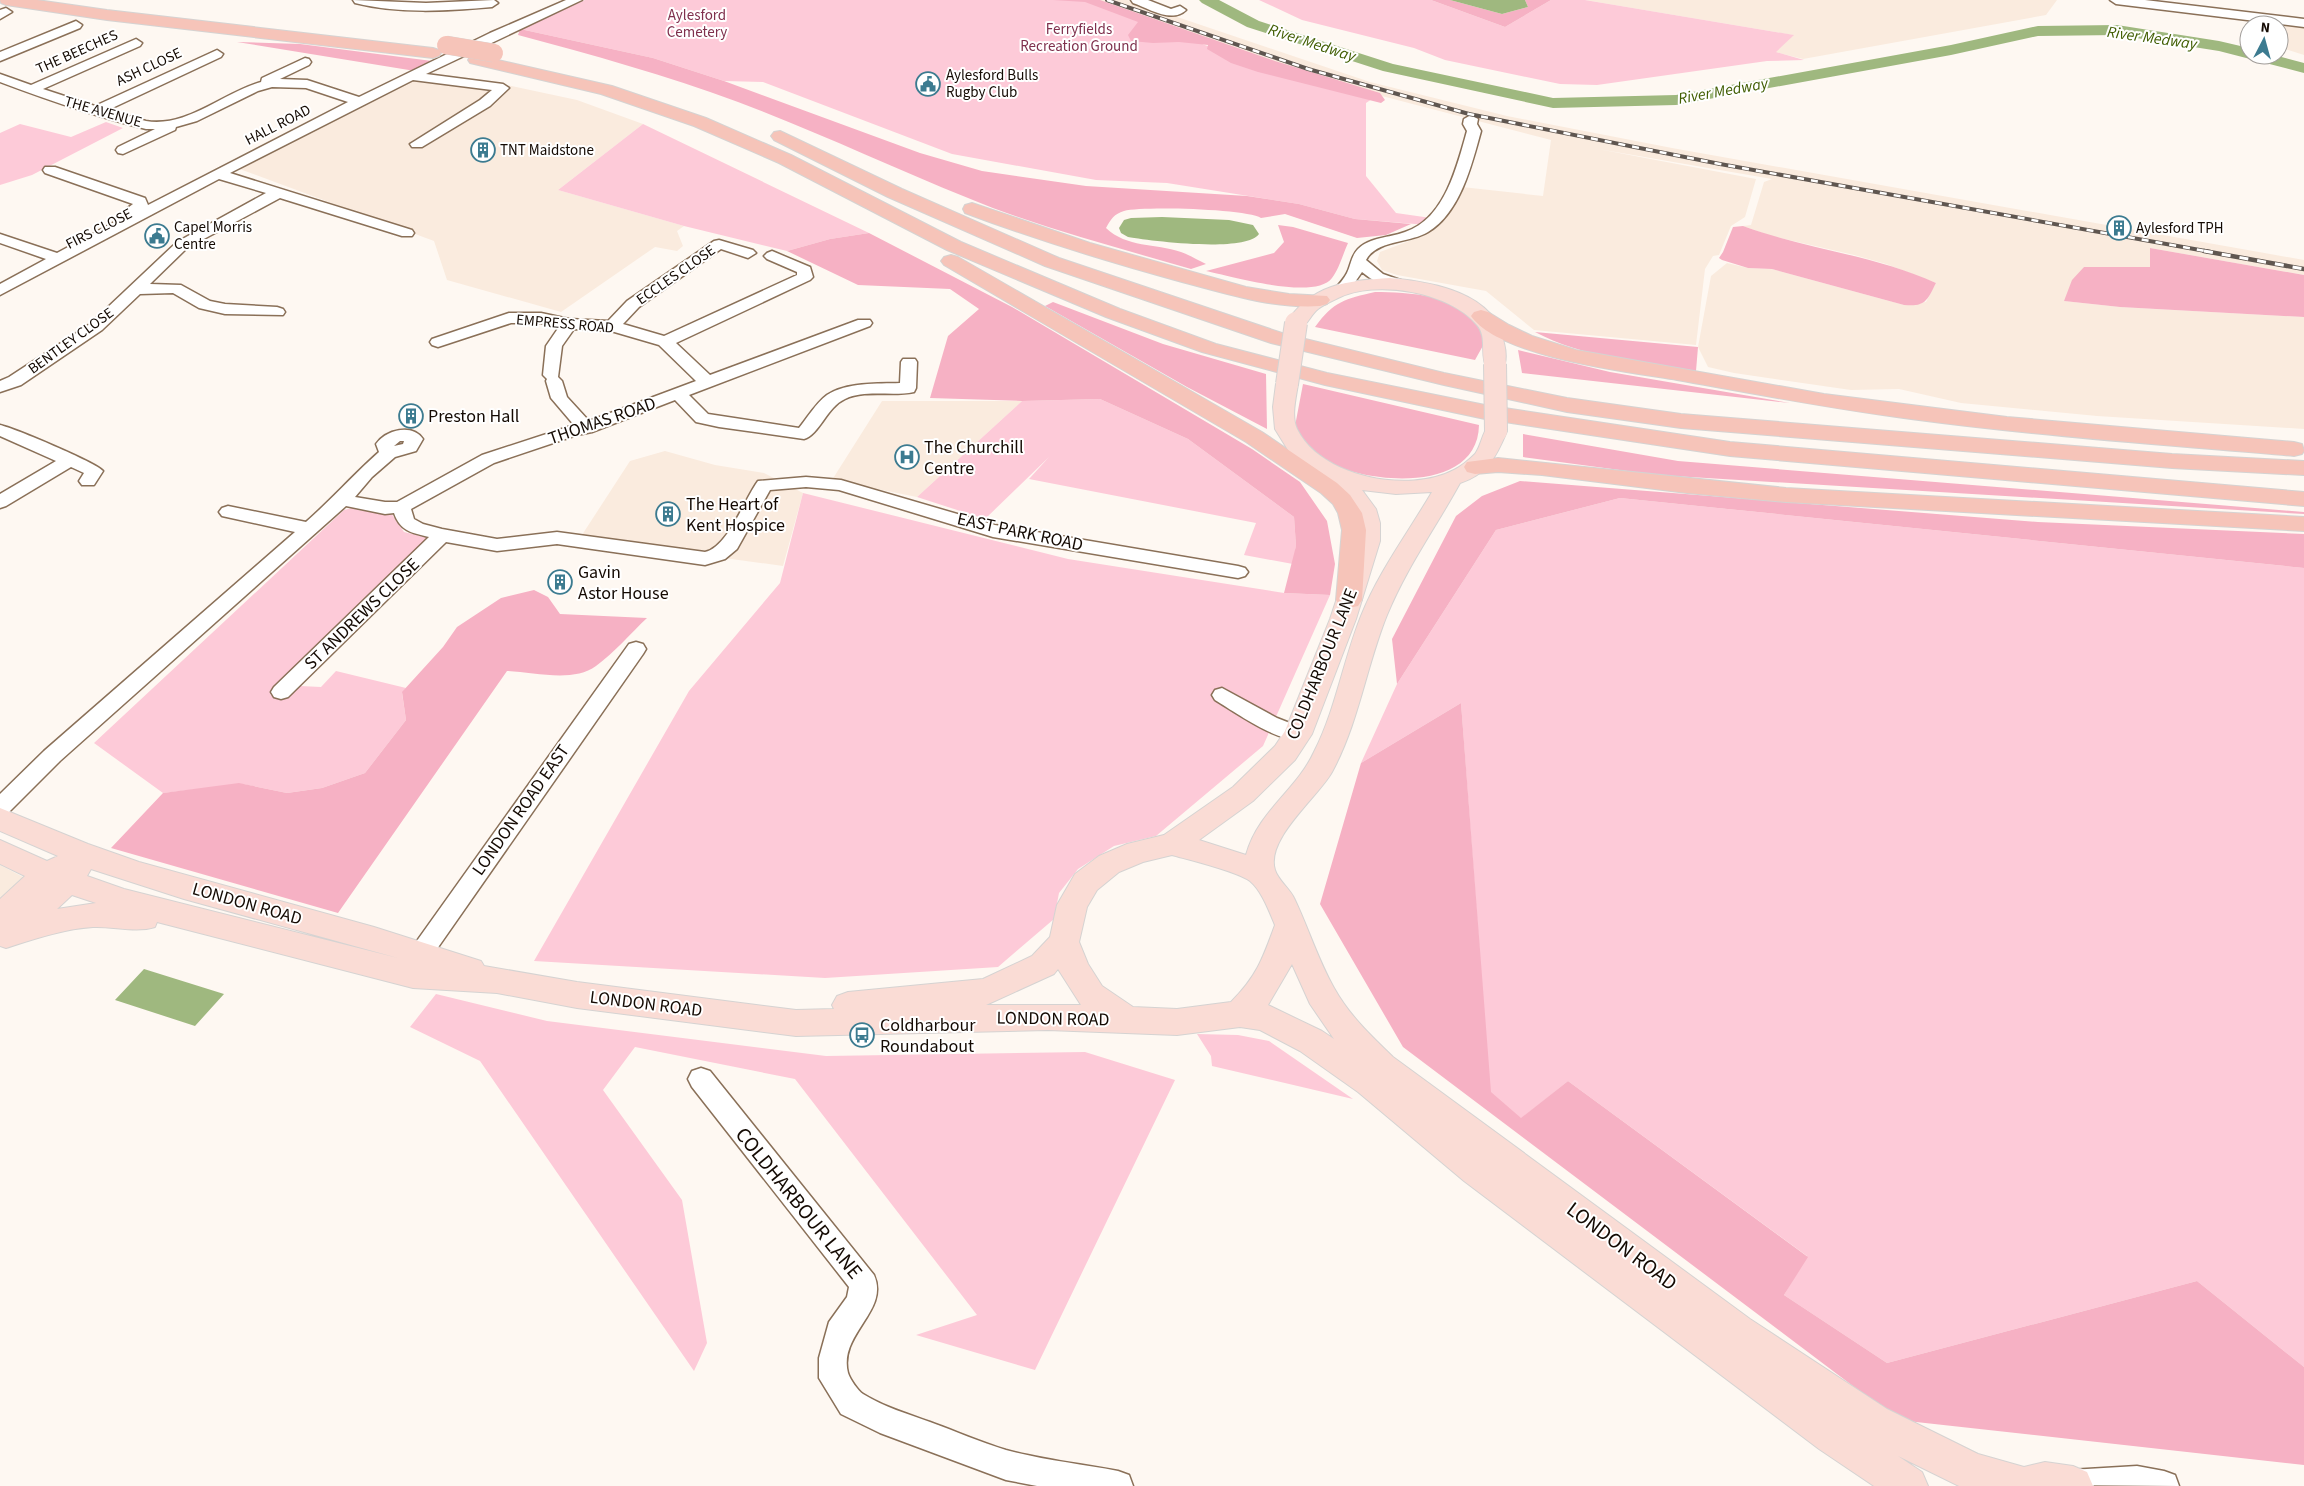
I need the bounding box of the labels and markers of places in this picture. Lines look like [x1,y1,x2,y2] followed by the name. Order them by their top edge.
[946,65,1038,103] place label: Aylesford Bulls Rugby Club
[915,71,941,97] public building icon: Aylesford Bulls Rugby Club
[470,137,496,163] building icon: TNT Maidstone
[500,140,594,161] place label: TNT Maidstone
[2106,215,2132,241] building icon: Aylesford TPH
[174,217,252,255] place label: Capel Morris Centre
[2136,218,2224,239] place label: Aylesford TPH
[144,223,170,249] public building icon: Capel Morris Centre
[398,403,424,429] building icon: Preston Hall
[428,404,519,429] place label: Preston Hall
[924,435,1024,481] place label: The Churchill Centre
[894,444,920,470] hospital icon: The Churchill Centre
[686,492,785,538] place label: The Heart of Kent Hospice
[655,501,681,527] building icon: The Heart of Kent Hospice
[578,560,669,606] place label: Gavin Astor House
[547,569,573,595] building icon: Gavin Astor House
[880,1013,976,1059] place label: Coldharbour Roundabout
[849,1022,875,1048] bus stop icon: Coldharbour Roundabout

